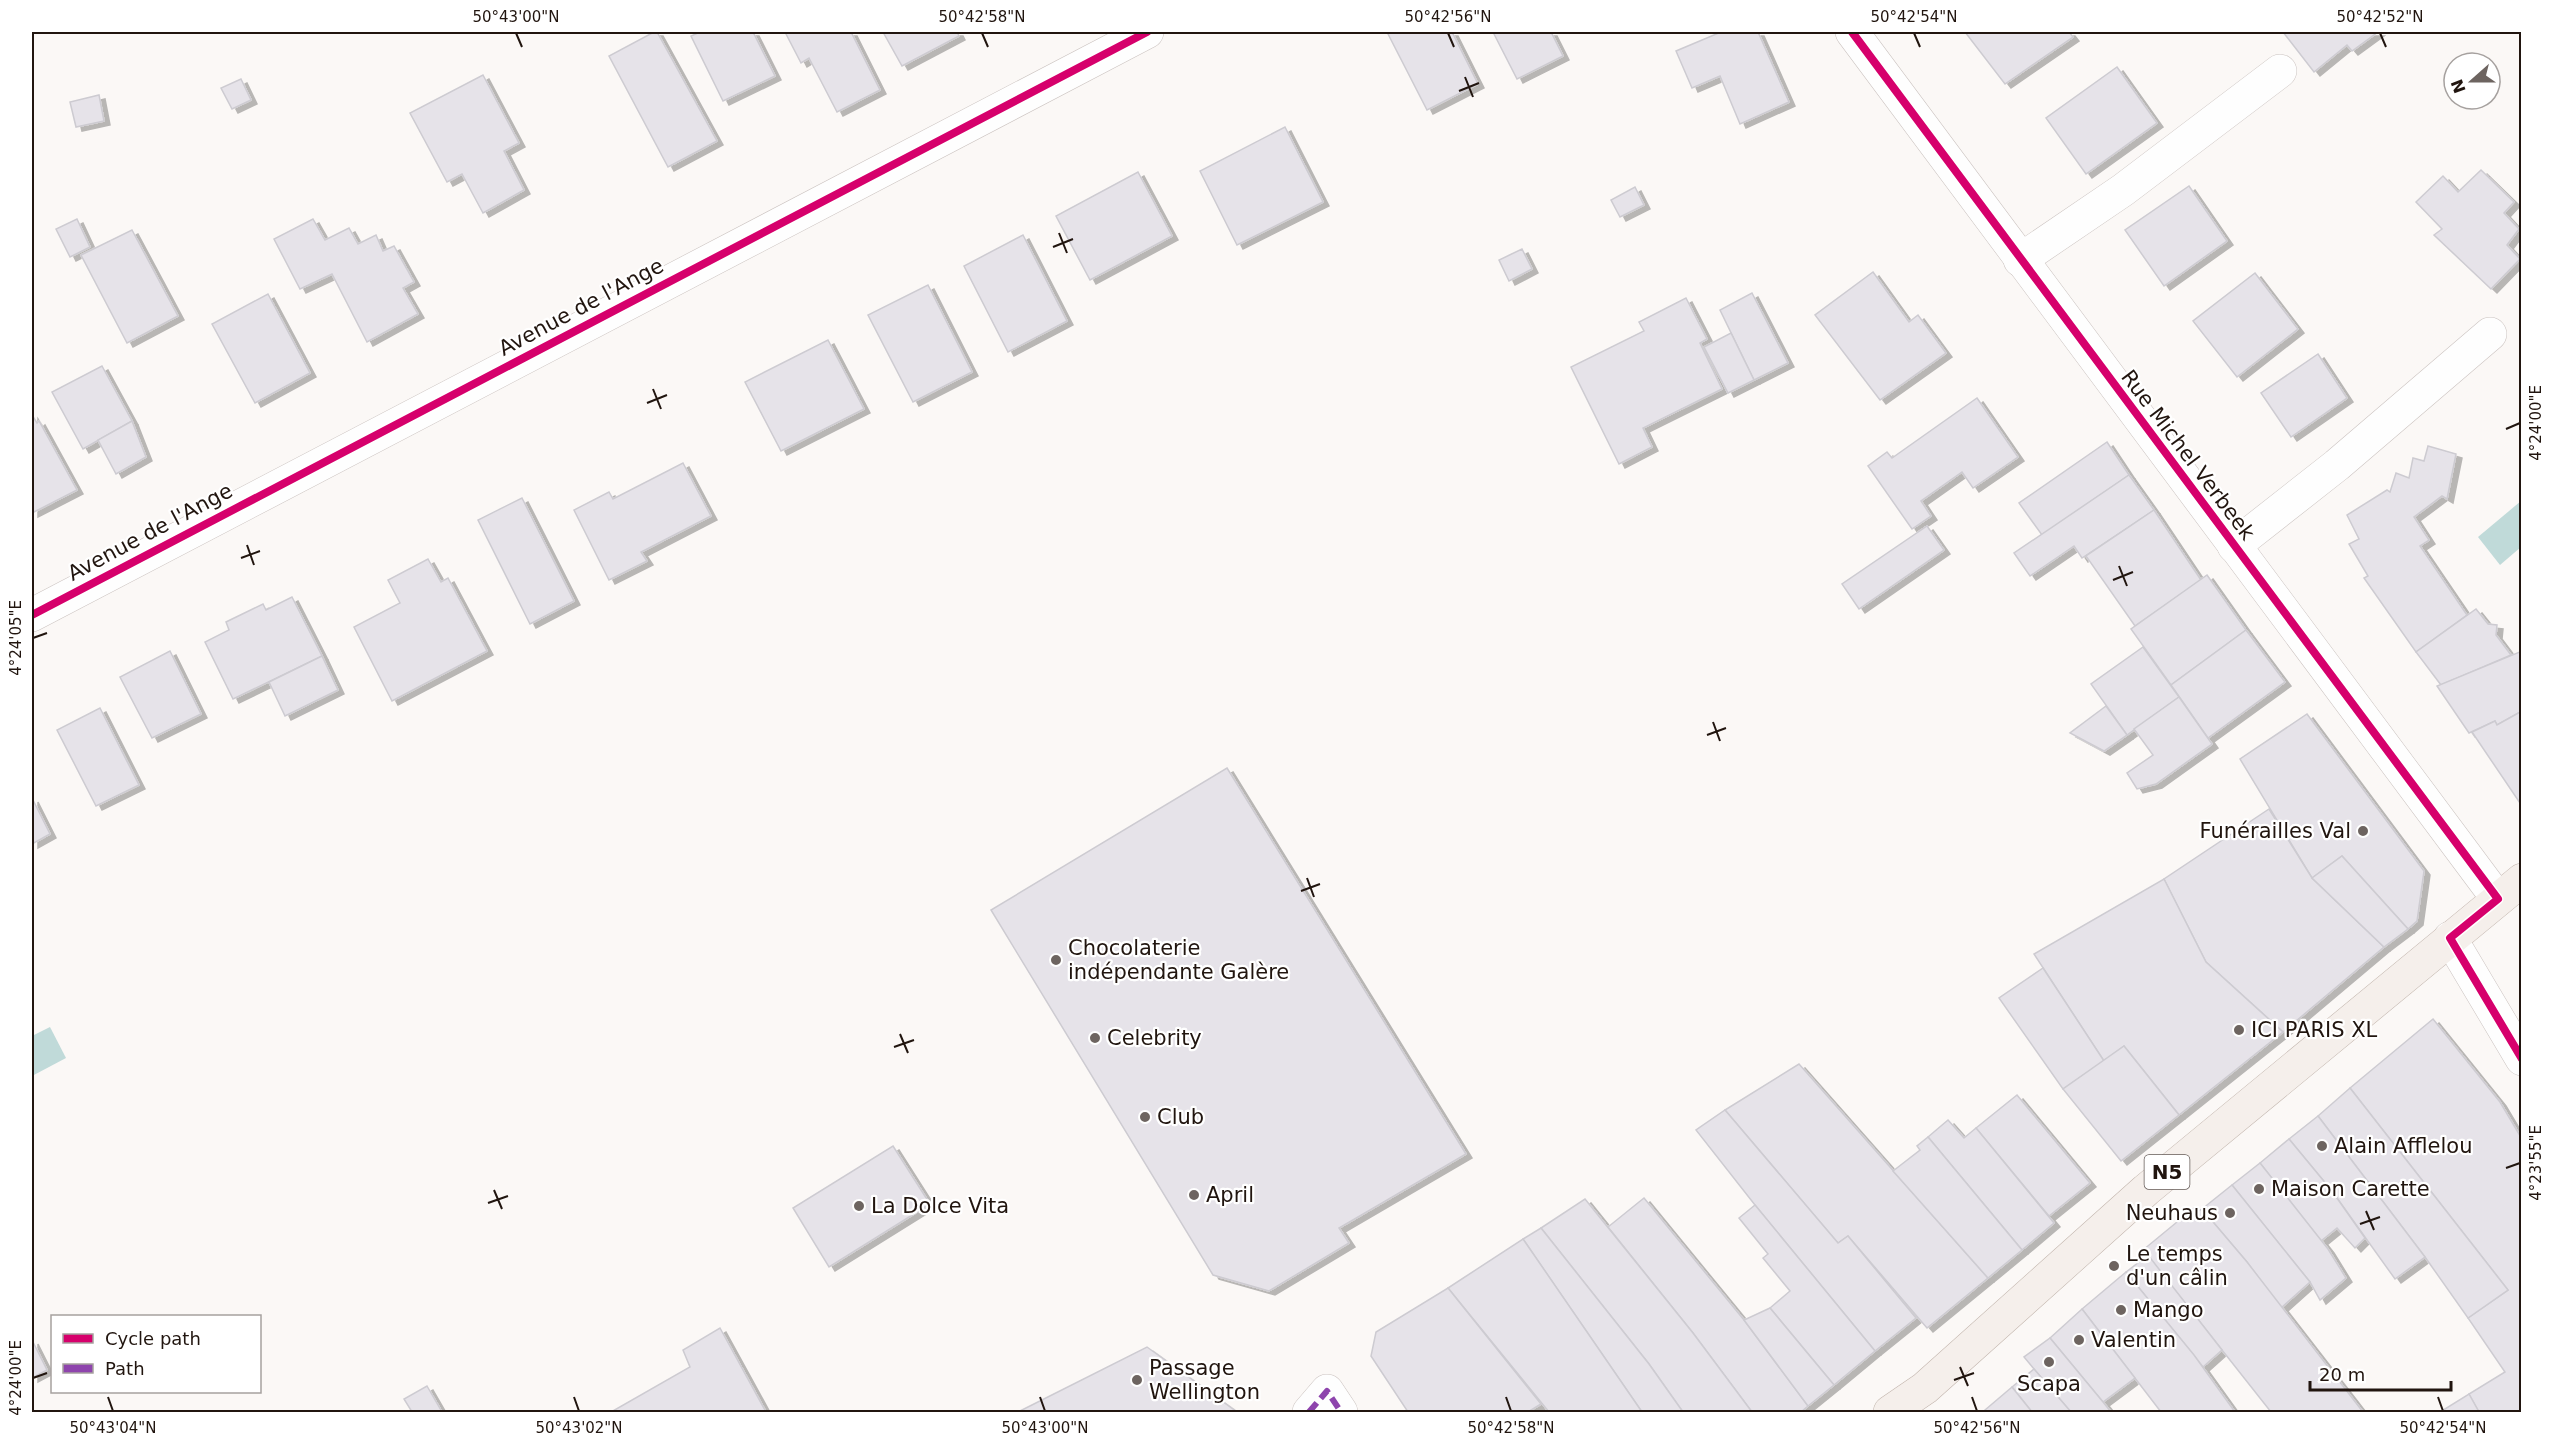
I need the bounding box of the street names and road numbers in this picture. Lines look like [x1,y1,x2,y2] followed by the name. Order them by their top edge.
[495,253,667,361] street label: Avenue de l'Ange
[2116,365,2260,545] street label: Rue Michel Verbeek
[64,478,236,586] street label: Avenue de l'Ange
[2144,1155,2190,1189] road number: N5

